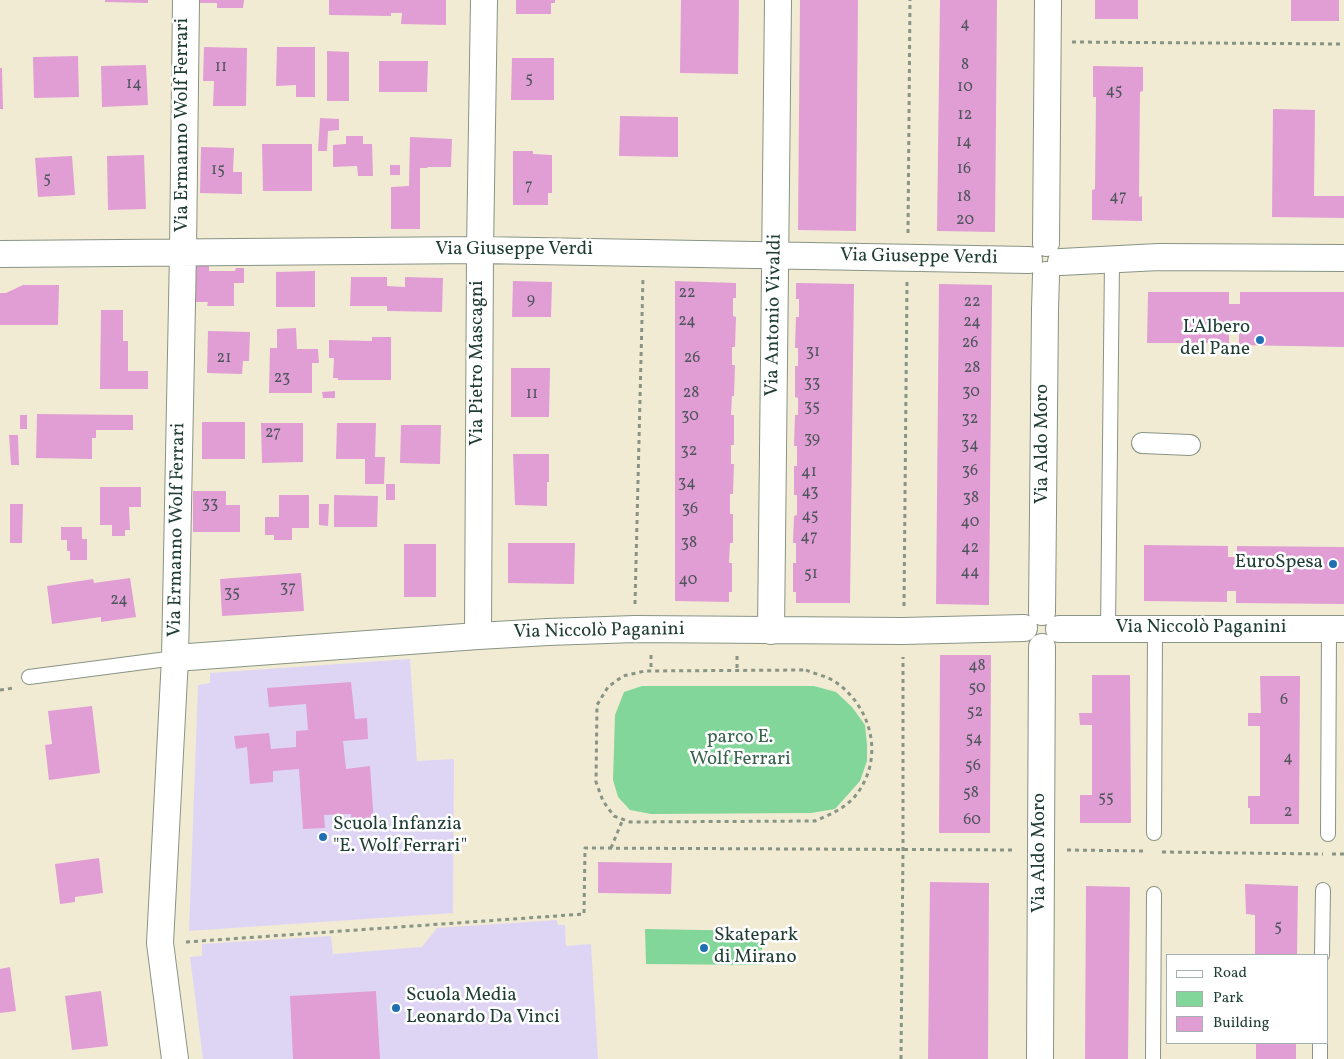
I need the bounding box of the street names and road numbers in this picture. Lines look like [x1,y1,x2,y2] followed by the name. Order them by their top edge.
[173,18,195,232] street label: Via Ermanno Wolf Ferrari
[762,233,788,397] street label: Via Antonio Vivaldi
[435,240,593,262] street label: Via Giuseppe Verdi
[840,245,998,271] street label: Via Giuseppe Verdi
[468,280,490,446] street label: Via Pietro Mascagni
[1033,384,1055,504] street label: Via Aldo Moro
[165,423,191,637] street label: Via Ermanno Wolf Ferrari
[1115,618,1287,640] street label: Via Niccolò Paganini
[513,619,685,645] street label: Via Niccolò Paganini
[1030,793,1052,913] street label: Via Aldo Moro

